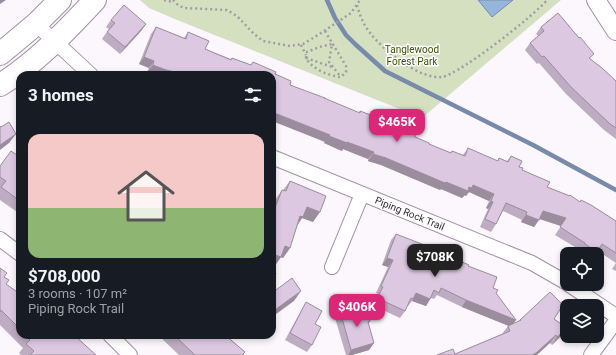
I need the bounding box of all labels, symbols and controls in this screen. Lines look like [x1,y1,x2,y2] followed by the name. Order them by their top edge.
[385,44,439,67] park label: Tanglewood Forest Park
[242,84,264,106] icon: filters
[28,85,94,105] text: 3 homes
[369,109,425,143] pin: $465K
[378,114,416,129] text: $465K
[110,160,182,232] icon: home
[373,195,446,232] street label: Piping Rock Trail
[407,244,463,278] pin: $708K
[560,247,604,343] map controls
[560,247,604,291] button: locate
[416,249,454,264] text: $708K
[28,266,100,286] text: $708,000
[28,286,127,301] text: 3 rooms · 107 m²
[329,294,385,328] pin: $406K
[338,299,376,314] text: $406K
[560,299,604,343] button: layers
[28,301,124,316] text: Piping Rock Trail

